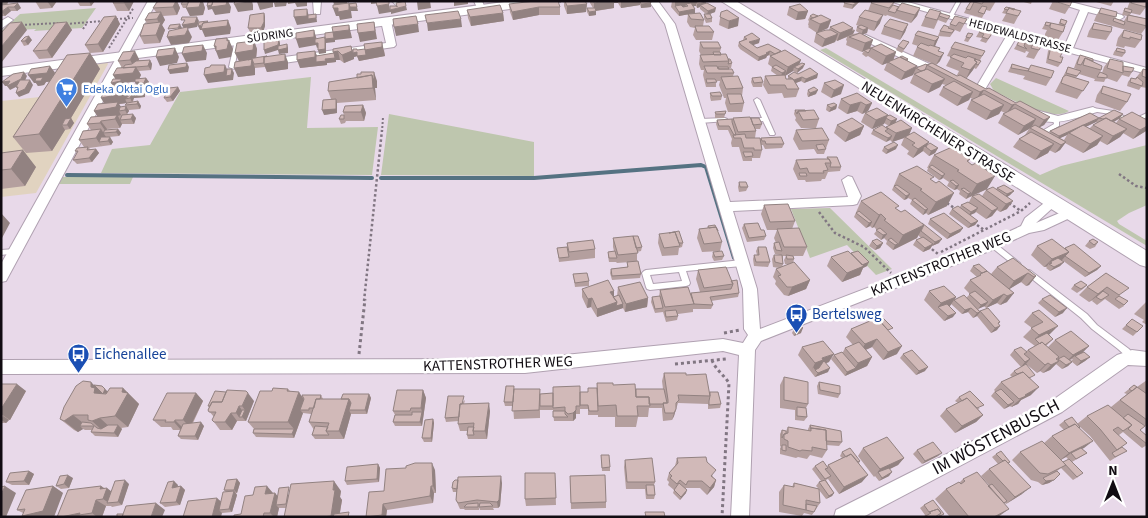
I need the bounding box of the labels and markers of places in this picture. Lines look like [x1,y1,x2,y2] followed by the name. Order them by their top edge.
[55,77,79,108] supermarket icon: Edeka Oktai Oglu
[83,81,169,98] place label: Edeka Oktai Oglu
[784,302,808,333] bus stop icon: Bertelsweg
[812,304,882,325] place label: Bertelsweg
[66,342,90,373] bus stop icon: Eichenallee
[94,344,166,365] place label: Eichenallee

